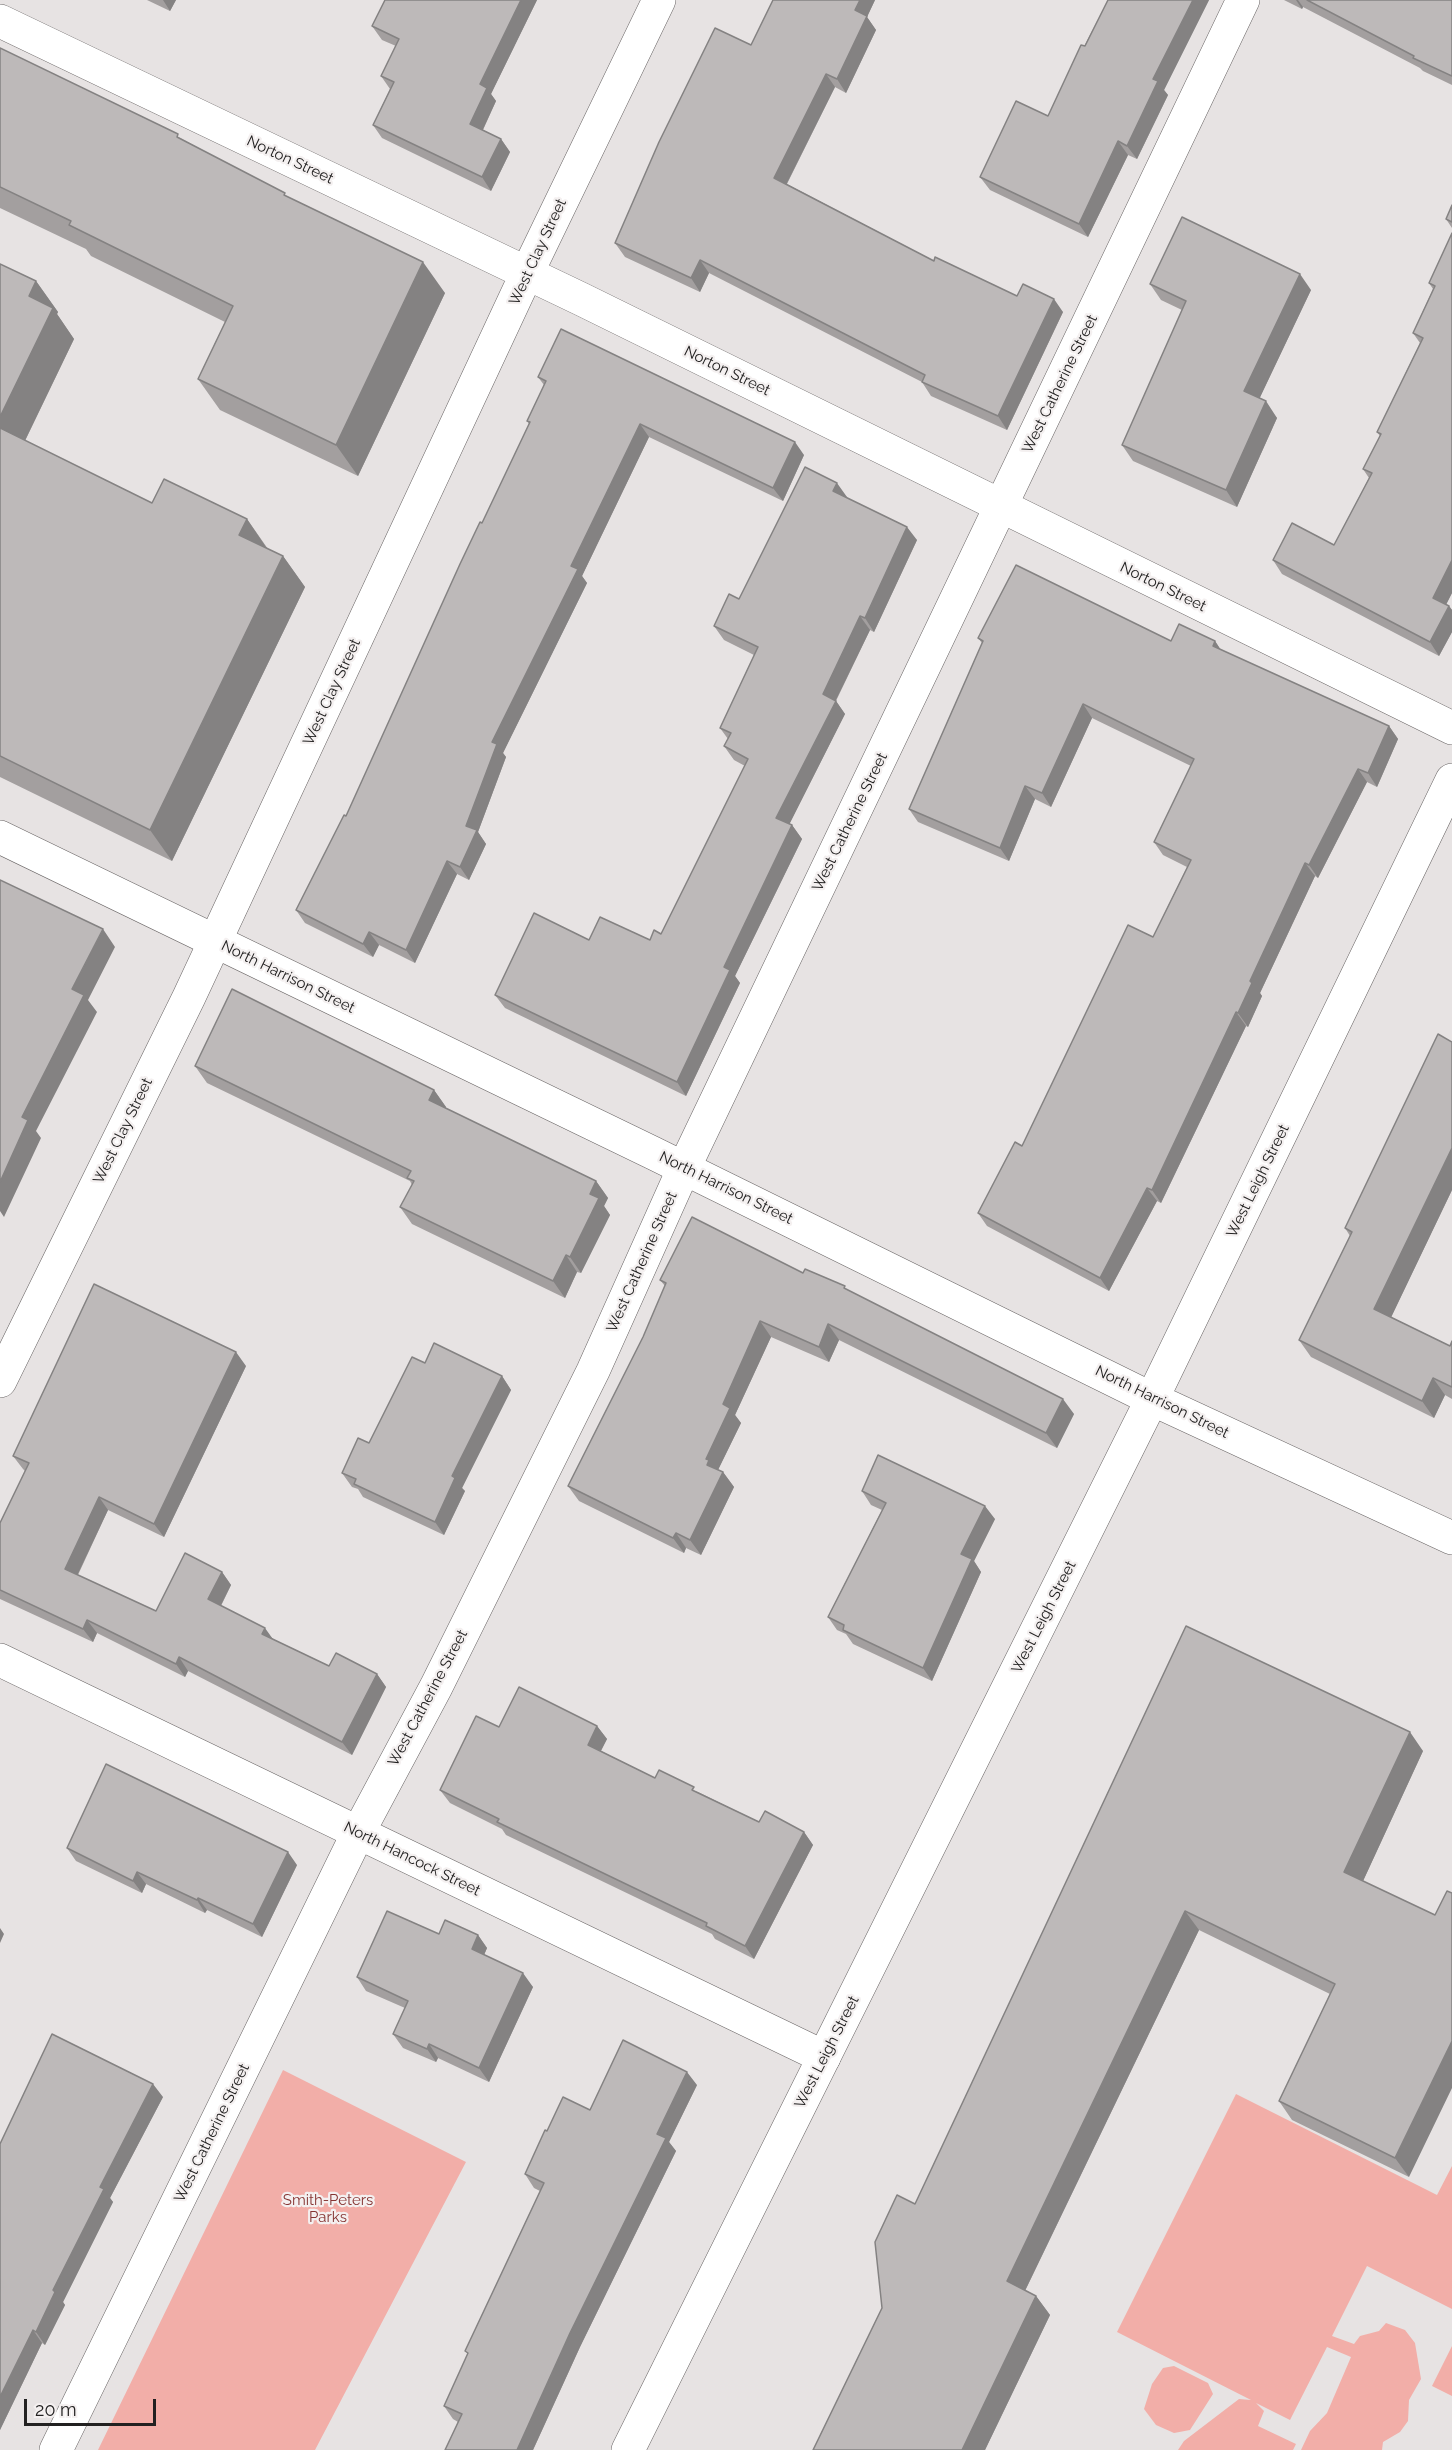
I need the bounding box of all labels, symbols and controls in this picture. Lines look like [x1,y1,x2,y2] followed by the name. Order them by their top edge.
[244,132,336,188] street label: Norton Street
[505,196,571,308] street label: West Clay Street
[1019,312,1101,456] street label: West Catherine Street
[681,342,773,400] street label: Norton Street
[1117,558,1209,616] street label: Norton Street
[299,636,365,748] street label: West Clay Street
[809,750,891,894] street label: West Catherine Street
[218,937,358,1017] street label: North Harrison Street
[90,1075,156,1187] street label: West Clay Street
[1223,1121,1293,1241] street label: West Leigh Street
[656,1148,796,1228] street label: North Harrison Street
[603,1189,681,1335] street label: West Catherine Street
[1092,1362,1232,1442] street label: North Harrison Street
[1008,1558,1080,1676] street label: West Leigh Street
[384,1627,472,1769] street label: West Catherine Street
[341,1818,483,1900] street label: North Hancock Street
[791,1993,863,2111] street label: West Leigh Street
[171,2061,253,2205] street label: West Catherine Street
[283,2191,373,2226] park label: Smith-Peters Parks
[27,2387,159,2425] scale bar
[35,2399,77,2420] text: 20 m

